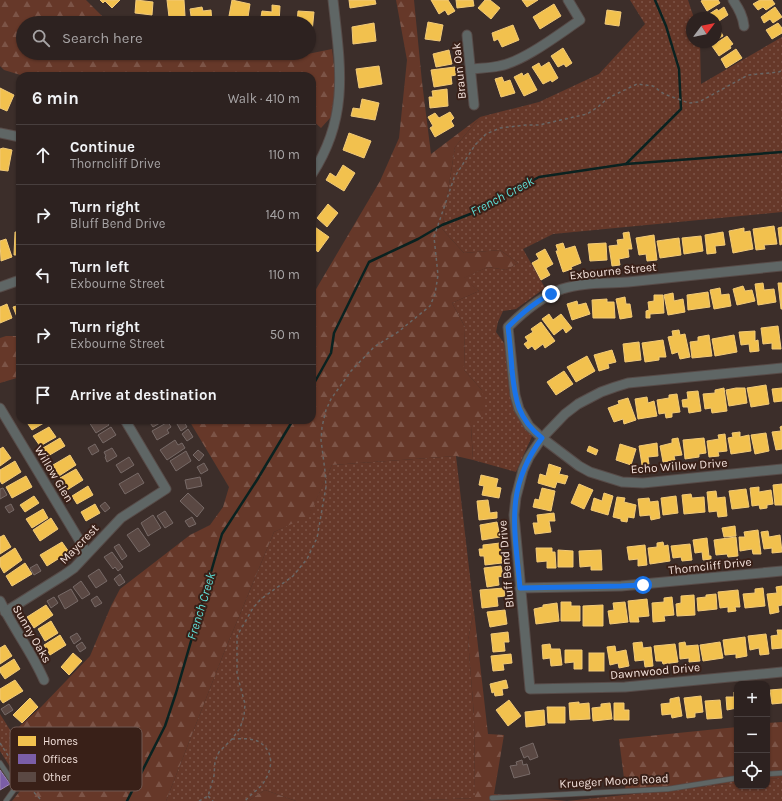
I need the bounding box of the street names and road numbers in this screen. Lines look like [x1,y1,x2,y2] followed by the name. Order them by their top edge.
[449,42,469,100] street label: Braun Oak
[569,259,658,283] street label: Exbourne Street
[32,443,76,505] street label: Willow Glen
[630,456,728,476] street label: Echo Willow Drive
[495,520,517,608] street label: Bluff Bend Drive
[57,521,102,567] street label: Maycrest
[668,555,752,577] street label: Thorncliff Drive
[10,602,54,666] street label: Sunny Oaks
[609,660,701,682] street label: Dawnwood Drive
[559,771,669,791] street label: Krueger Moore Road

